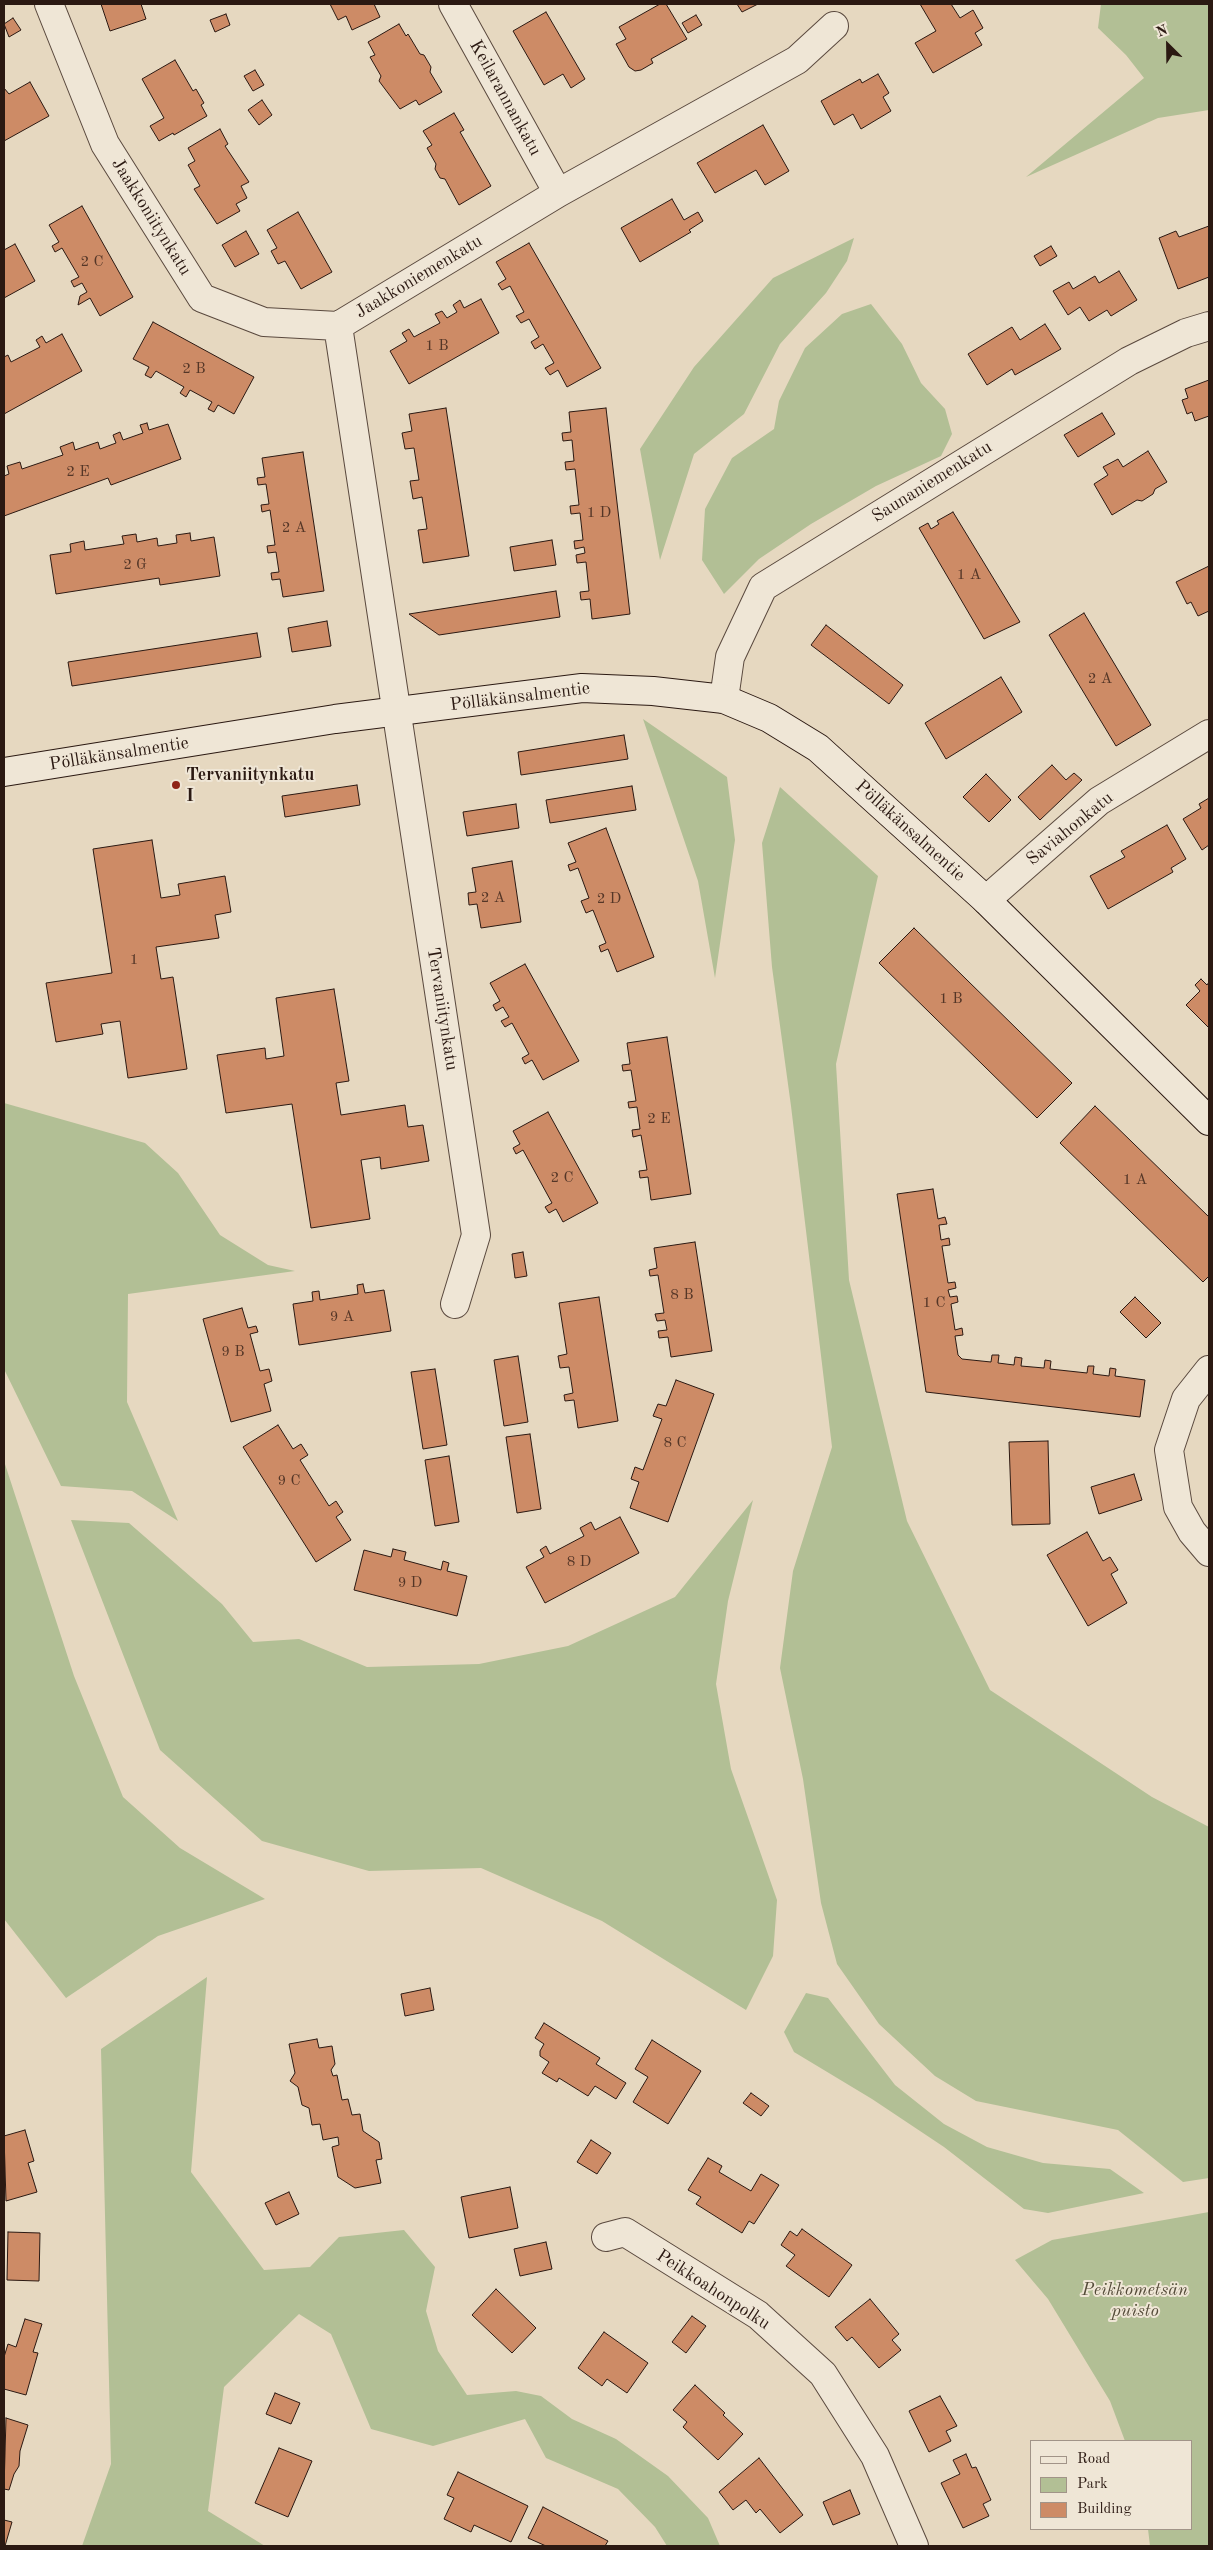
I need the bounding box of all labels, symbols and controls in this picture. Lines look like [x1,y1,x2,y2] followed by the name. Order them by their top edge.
[1143,20,1193,70] north arrow
[1154,23,1170,40] text: N
[464,36,546,160] street label: Keilarannankatu
[106,154,196,280] street label: Jaakkoniitynkatu
[352,231,486,323] street label: Jaakkoniemenkatu
[81,253,103,271] house number: 2 C
[425,337,449,355] house number: 1 B
[182,360,206,378] house number: 2 B
[868,436,996,528] street label: Saunaniemenkatu
[66,463,90,481] house number: 2 E
[587,504,611,522] house number: 1 D
[282,519,306,537] house number: 2 A
[123,556,147,574] house number: 2 G
[957,566,981,584] house number: 1 A
[1088,670,1112,688] house number: 2 A
[449,678,591,716] street label: Pölläkänsalmentie
[48,732,190,776] street label: Pölläkänsalmentie
[186,764,314,806] place label: Tervaniitynkatu I
[850,776,970,886] street label: Pölläkänsalmentie
[170,779,182,791] marker: Tervaniitynkatu I
[1022,787,1118,871] street label: Saviahonkatu
[481,889,505,907] house number: 2 A
[597,890,621,908] house number: 2 D
[422,946,462,1072] street label: Tervaniitynkatu
[130,951,138,969] house number: 1
[939,990,963,1008] house number: 1 B
[647,1110,671,1128] house number: 2 E
[551,1169,573,1187] house number: 2 C
[1123,1171,1147,1189] house number: 1 A
[670,1286,694,1304] house number: 8 B
[923,1294,945,1312] house number: 1 C
[330,1308,354,1326] house number: 9 A
[221,1343,245,1361] house number: 9 B
[664,1434,686,1452] house number: 8 C
[278,1472,300,1490] house number: 9 C
[567,1553,591,1571] house number: 8 D
[398,1574,422,1592] house number: 9 D
[652,2245,774,2335] street label: Peikkoahonpolku
[1082,2279,1188,2322] park label: Peikkometsän puisto
[1030,2440,1193,2530] legend
[1077,2452,1110,2467] text: Road
[1077,2477,1108,2492] text: Park
[1077,2502,1132,2517] text: Building

